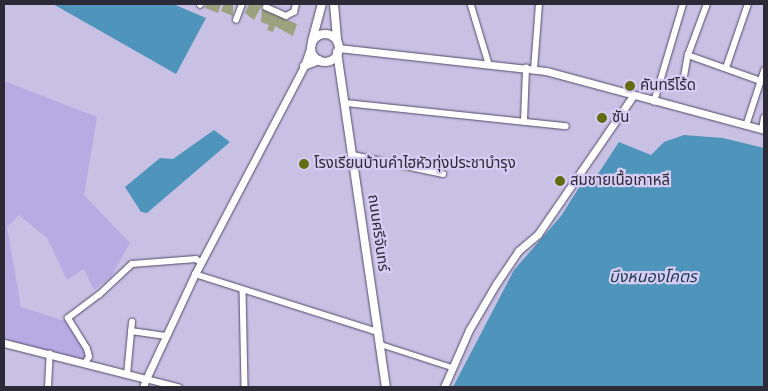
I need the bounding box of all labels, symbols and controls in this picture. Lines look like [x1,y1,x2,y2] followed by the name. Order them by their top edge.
[640,77,696,95] place label: คันทรีโร้ด
[624,80,636,92] marker: คันทรีโร้ด
[612,109,630,127] place label: ซัน
[596,112,608,124] marker: ซัน
[314,155,516,173] place label: โรงเรียนบ้านคำไฮหัวทุ่งประชาบำรุง
[298,158,310,170] marker: โรงเรียนบ้านคำไฮหัวทุ่งประชาบำรุง
[570,172,670,190] place label: สมชายเนื้อเกาหลี
[554,175,566,187] marker: สมชายเนื้อเกาหลี
[364,193,392,273] street label: ถนนศรีจันทร์
[609,267,697,287] water label: บึงหนองโคตร

